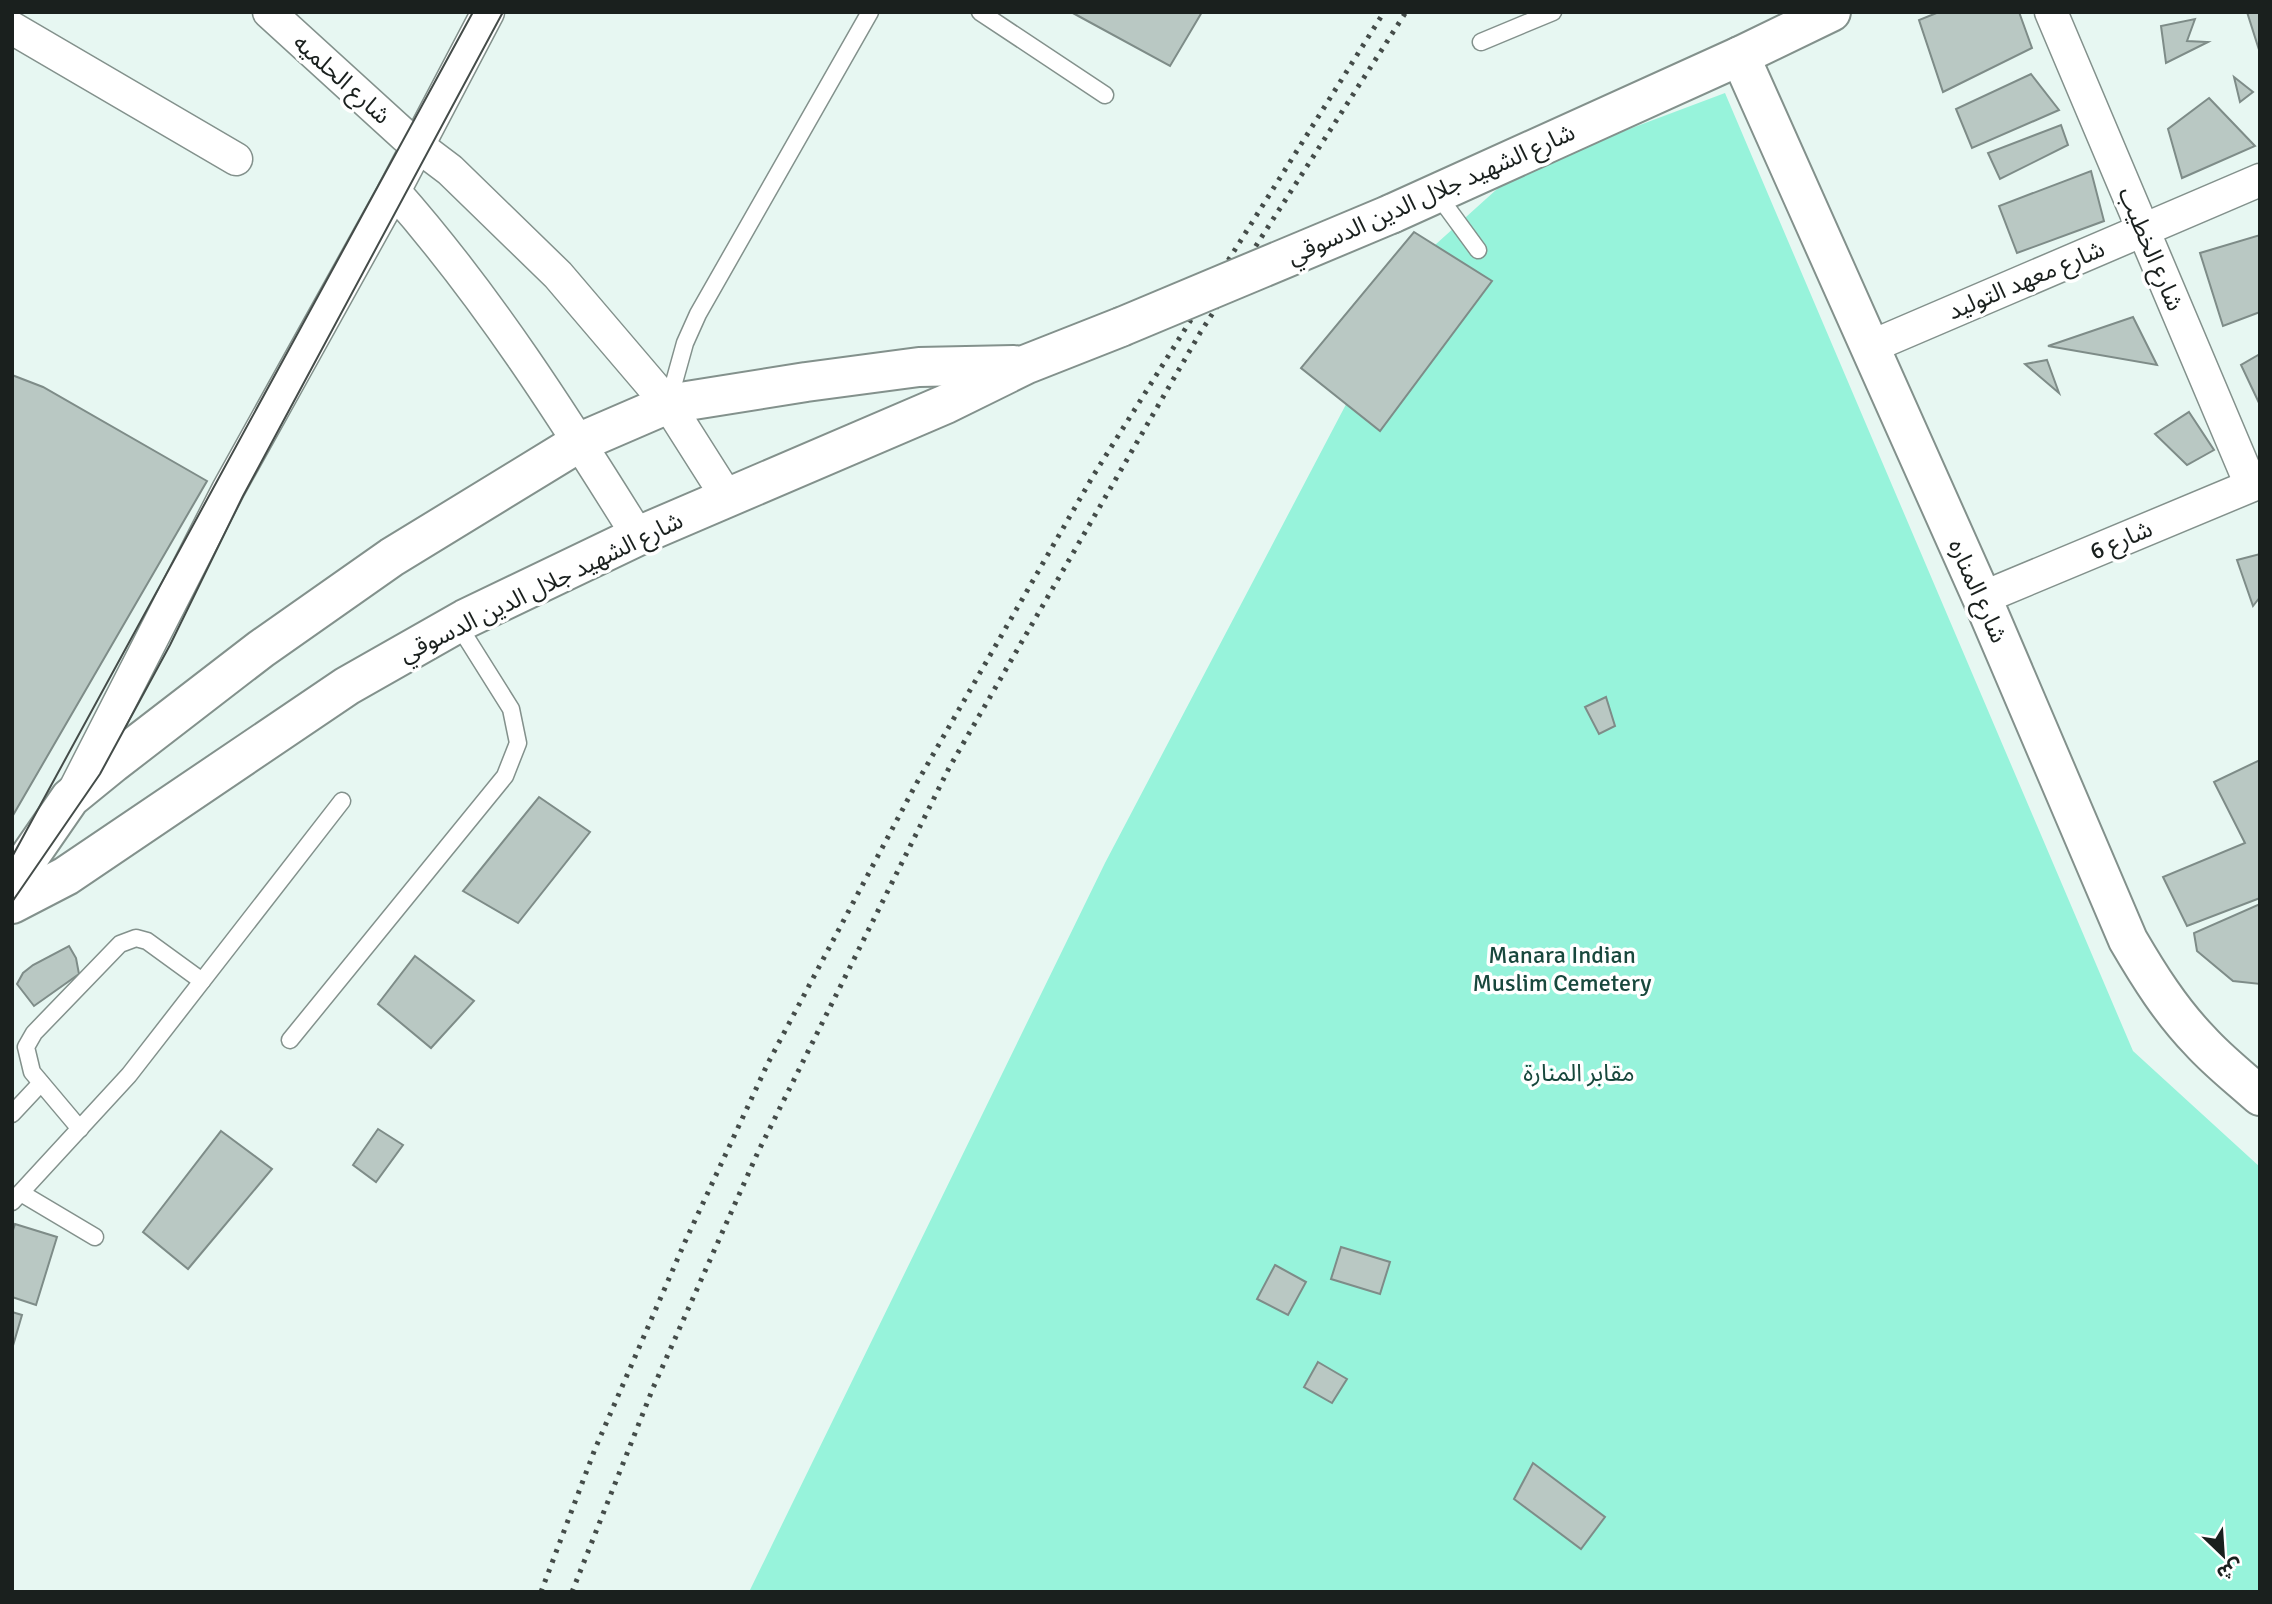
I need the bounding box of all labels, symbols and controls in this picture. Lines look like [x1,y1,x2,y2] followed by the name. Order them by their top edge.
[286,27,397,132] street label: شارع الحلميه
[1282,117,1581,274] street label: شارع الشهيد جلال الدين الدسوقي
[2110,183,2191,316] street label: شارع الخطيب
[1943,233,2110,328] street label: شارع معهد التوليد
[394,505,689,672] street label: شارع الشهيد جلال الدين الدسوقي
[2085,513,2158,568] street label: شارع 6
[1940,534,2014,648] street label: شارع المناره
[1472,940,1652,998] park label: Manara Indian Muslim Cemetery
[1523,1058,1635,1088] park label: مقابر المنارة
[2188,1520,2258,1590] north arrow
[2213,1553,2247,1586] text: ش

